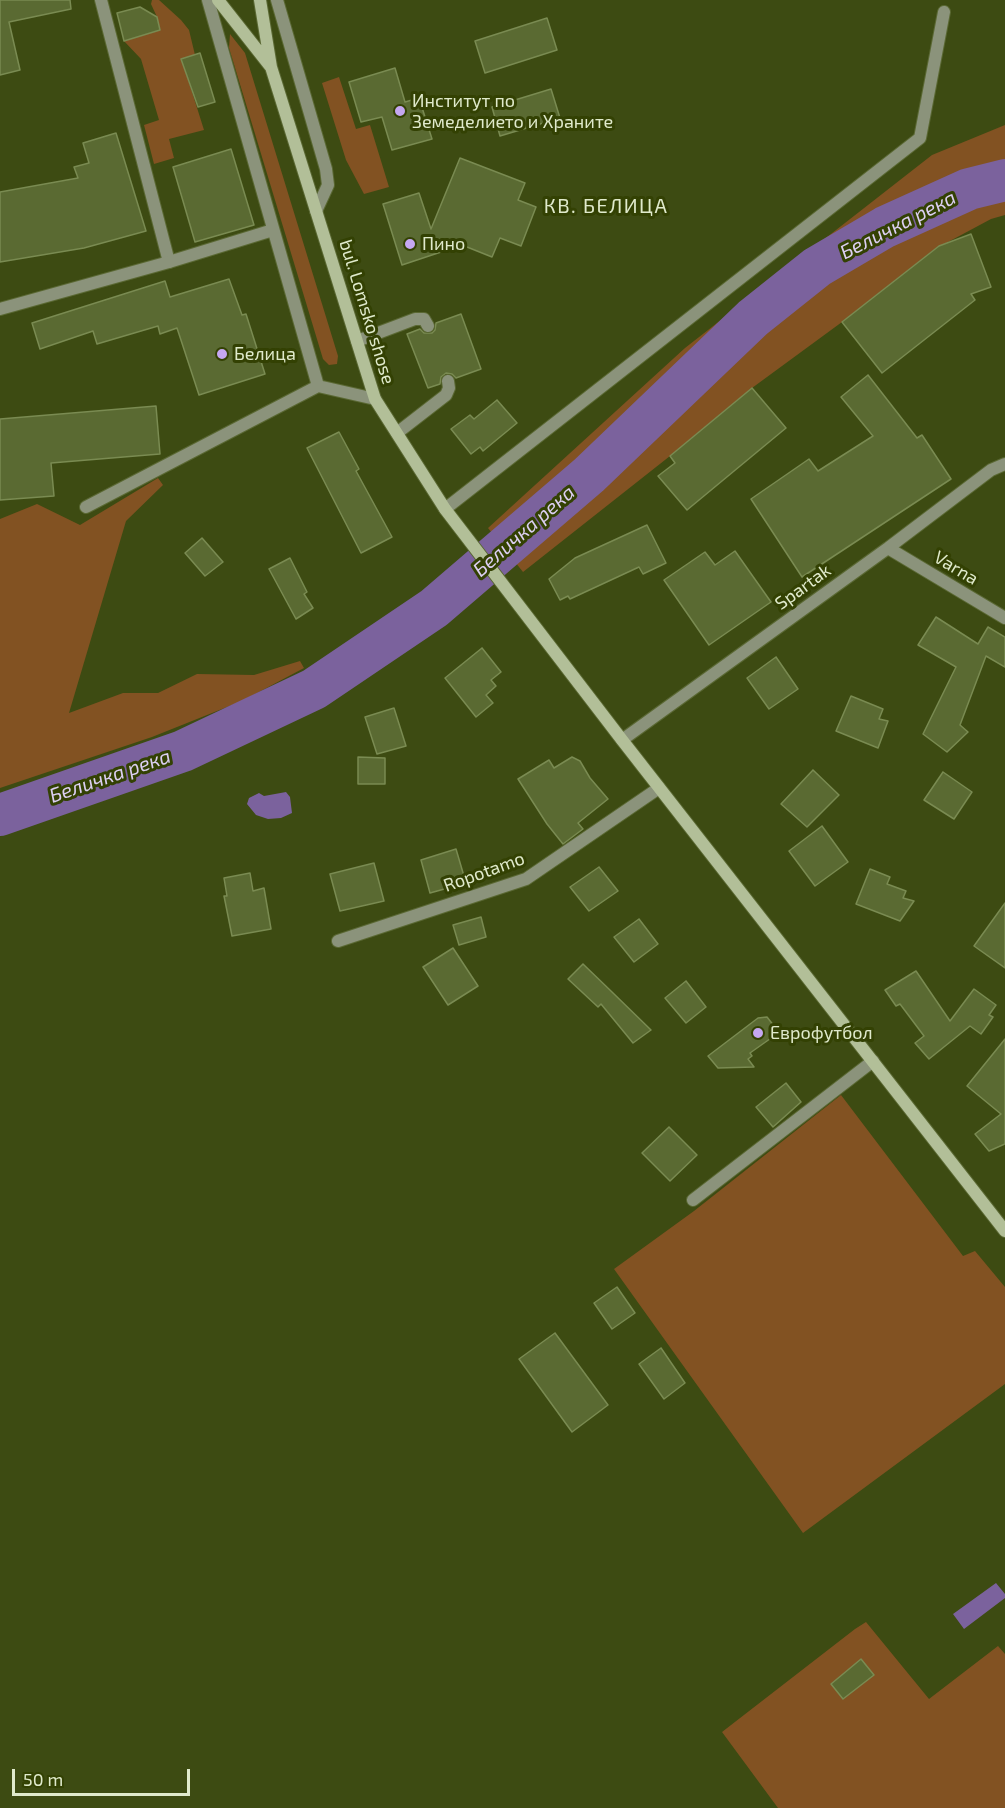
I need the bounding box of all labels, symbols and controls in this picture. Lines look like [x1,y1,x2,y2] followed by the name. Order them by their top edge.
[412,90,613,132] place label: Институт по Земеделието и Храните
[393,104,407,118] marker: Институт по Земеделието и Храните
[836,185,960,265] water label: Беличка река
[544,194,668,218] district label: КВ. БЕЛИЦА
[422,233,465,255] place label: Пино
[335,237,399,387] street label: bul. Lomsko shose
[403,237,417,251] marker: Пино
[234,343,296,365] place label: Белица
[215,347,229,361] marker: Белица
[468,480,580,582] water label: Беличка река
[930,546,982,590] street label: Varna
[771,560,835,614] street label: Spartak
[46,744,174,808] water label: Беличка река
[441,847,527,897] street label: Ropotamo
[770,1022,873,1044] place label: Еврофутбол
[751,1026,765,1040] marker: Еврофутбол
[15,1757,194,1795] scale bar
[23,1768,63,1790] text: 50 m

